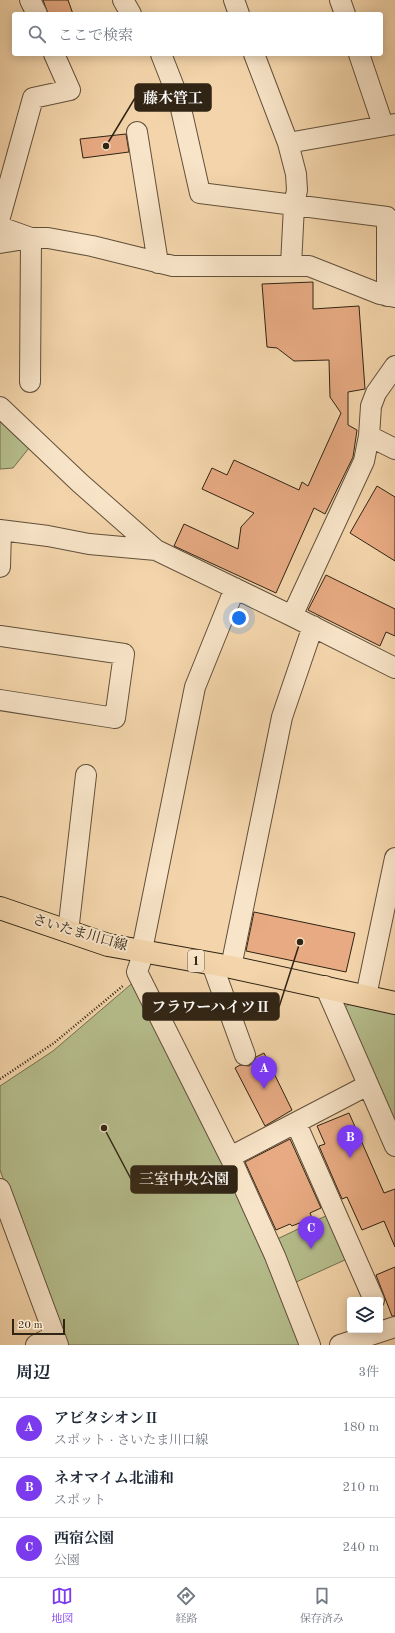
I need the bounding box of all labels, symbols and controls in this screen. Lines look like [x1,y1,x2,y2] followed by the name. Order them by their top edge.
[12,12,383,56] search box
[26,23,48,45] icon: search
[58,29,133,44] text: ここで検索
[135,84,211,111] callout: 藤木管工
[143,90,203,107] text: 藤木管工
[229,608,249,628] your location
[31,912,129,953] street label: さいたま川口線
[188,950,204,972] road number: 1
[143,993,279,1020] callout: フラワーハイツⅡ
[151,1000,271,1016] text: フラワーハイツⅡ
[251,1056,277,1089] pin: A
[337,1125,363,1158] pin: B
[131,1166,237,1193] callout: 三室中央公園
[139,1171,229,1188] text: 三室中央公園
[298,1216,324,1249] pin: C
[347,1297,383,1333] map controls
[347,1297,383,1333] button: layers
[12,1317,65,1336] scale bar
[18,1320,43,1331] text: 20 m
[16,1365,50,1382] text: 周辺
[358,1366,379,1379] text: 3件
[54,1412,159,1427] text: アビタシオンⅡ
[24,1421,34,1434] text: A
[342,1421,379,1434] text: 180 m
[54,1434,208,1447] text: スポット · さいたま川口線
[54,1472,174,1487] text: ネオマイム北浦和
[24,1481,34,1494] text: B
[342,1481,379,1494] text: 210 m
[54,1494,106,1507] text: スポット
[54,1532,114,1547] text: 西宿公園
[25,1541,33,1554] text: C
[342,1541,379,1554] text: 240 m
[54,1554,80,1567] text: 公園
[51,1585,73,1627] tab: 地図
[175,1585,197,1627] tab: 経路
[300,1585,344,1627] tab: 保存済み

